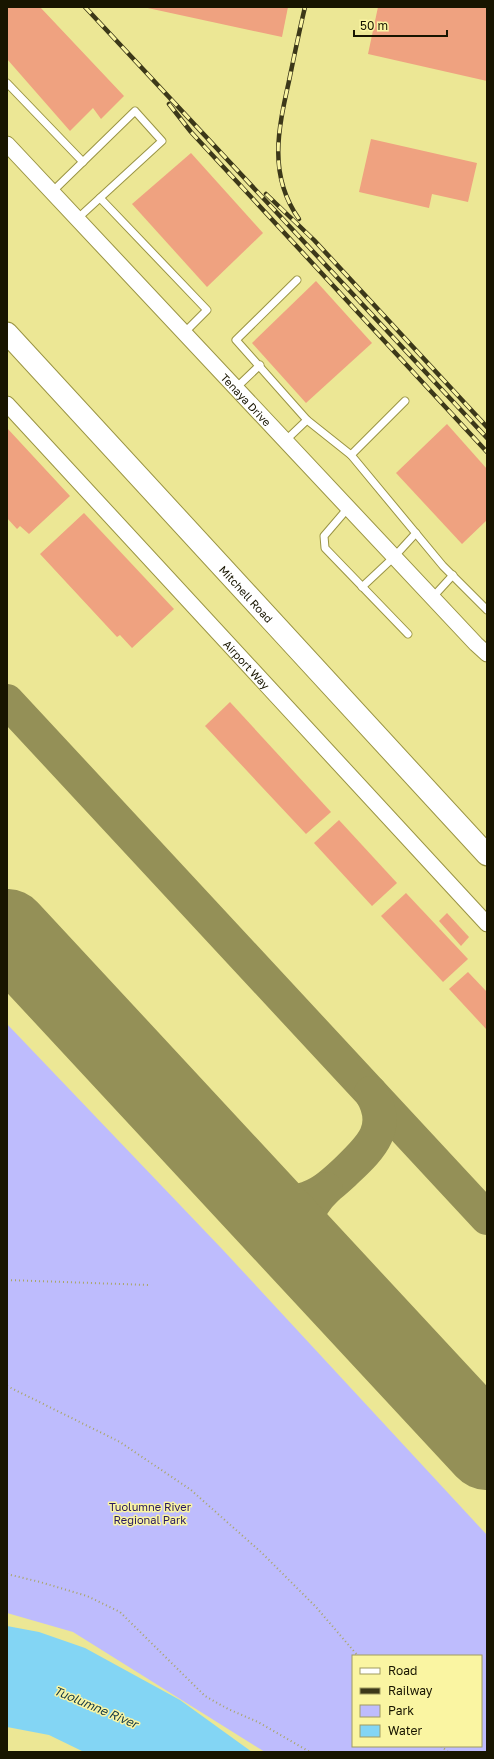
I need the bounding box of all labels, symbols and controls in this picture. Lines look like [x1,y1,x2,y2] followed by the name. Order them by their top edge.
[354,12,447,38] scale bar
[360,18,388,33] text: 50 m
[219,370,274,428] street label: Tenaya Drive
[217,562,276,625] street label: Mitchell Road
[221,637,273,691] street label: Airport Way
[109,1500,192,1526] park label: Tuolumne River Regional Park
[352,1655,482,1747] legend
[388,1663,417,1678] text: Road
[52,1683,142,1732] water label: Tuolumne River
[388,1683,433,1698] text: Railway
[388,1703,414,1718] text: Park
[388,1723,422,1738] text: Water

